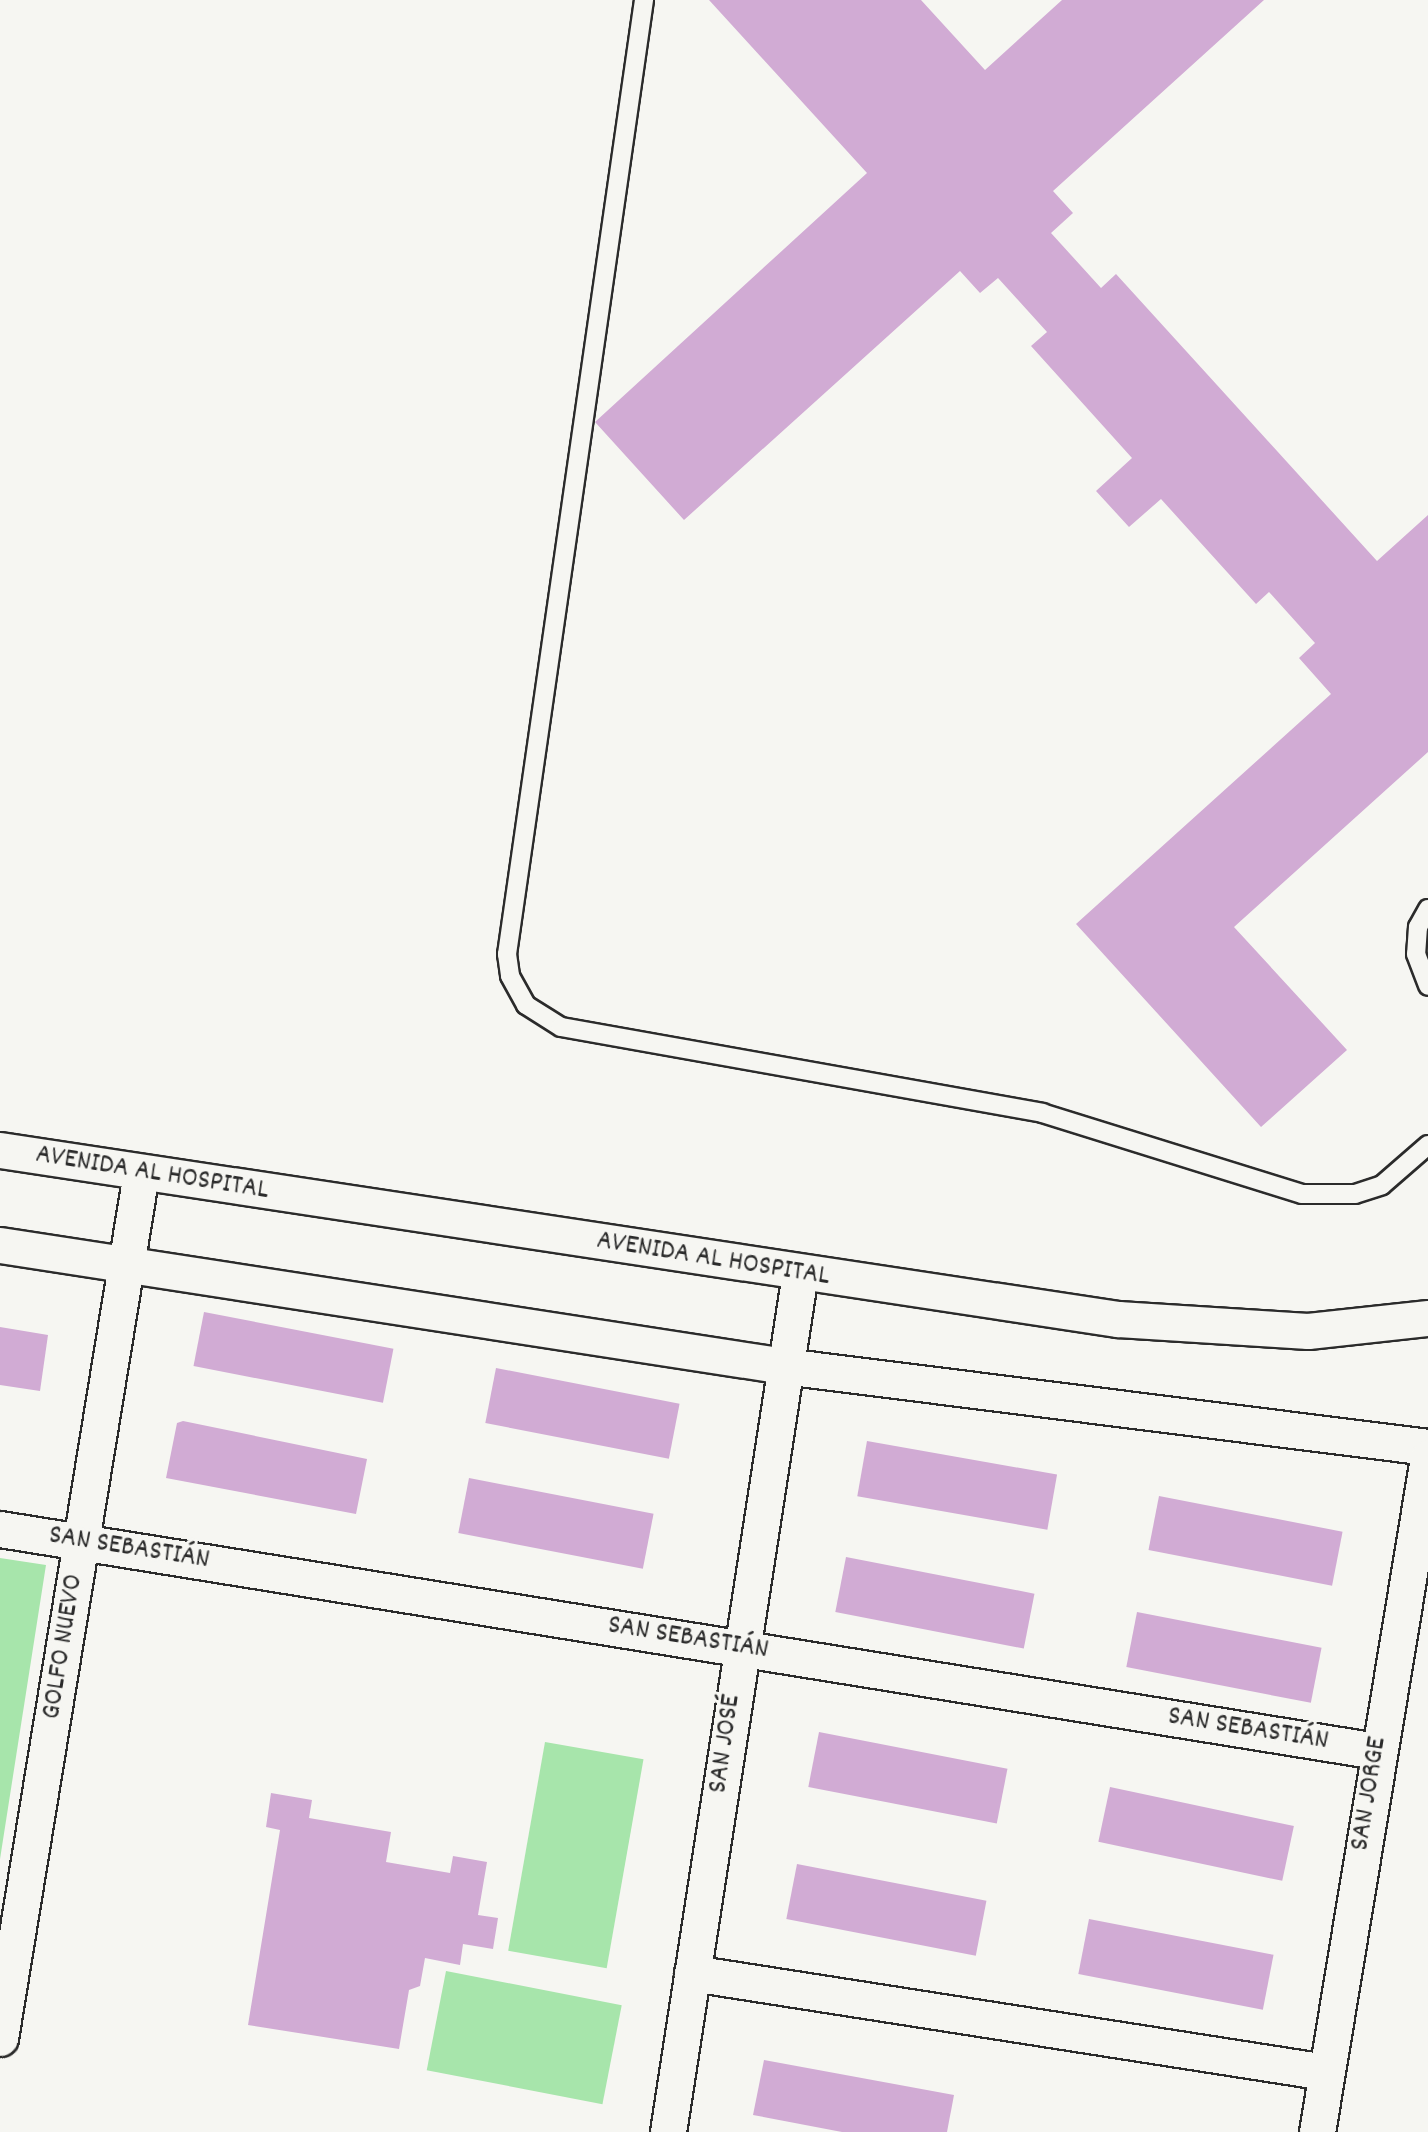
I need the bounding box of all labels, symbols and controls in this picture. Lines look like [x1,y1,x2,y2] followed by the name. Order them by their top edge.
[33,1139,271,1209] street label: AVENIDA AL HOSPITAL
[594,1225,832,1295] street label: AVENIDA AL HOSPITAL
[46,1520,212,1578] street label: SAN SEBASTIÁN
[36,1572,92,1722] street label: GOLFO NUEVO
[605,1610,771,1668] street label: SAN SEBASTIÁN
[702,1693,750,1795] street label: SAN JOSÉ
[1165,1701,1331,1759] street label: SAN SEBASTIÁN
[1344,1735,1396,1853] street label: SAN JORGE

